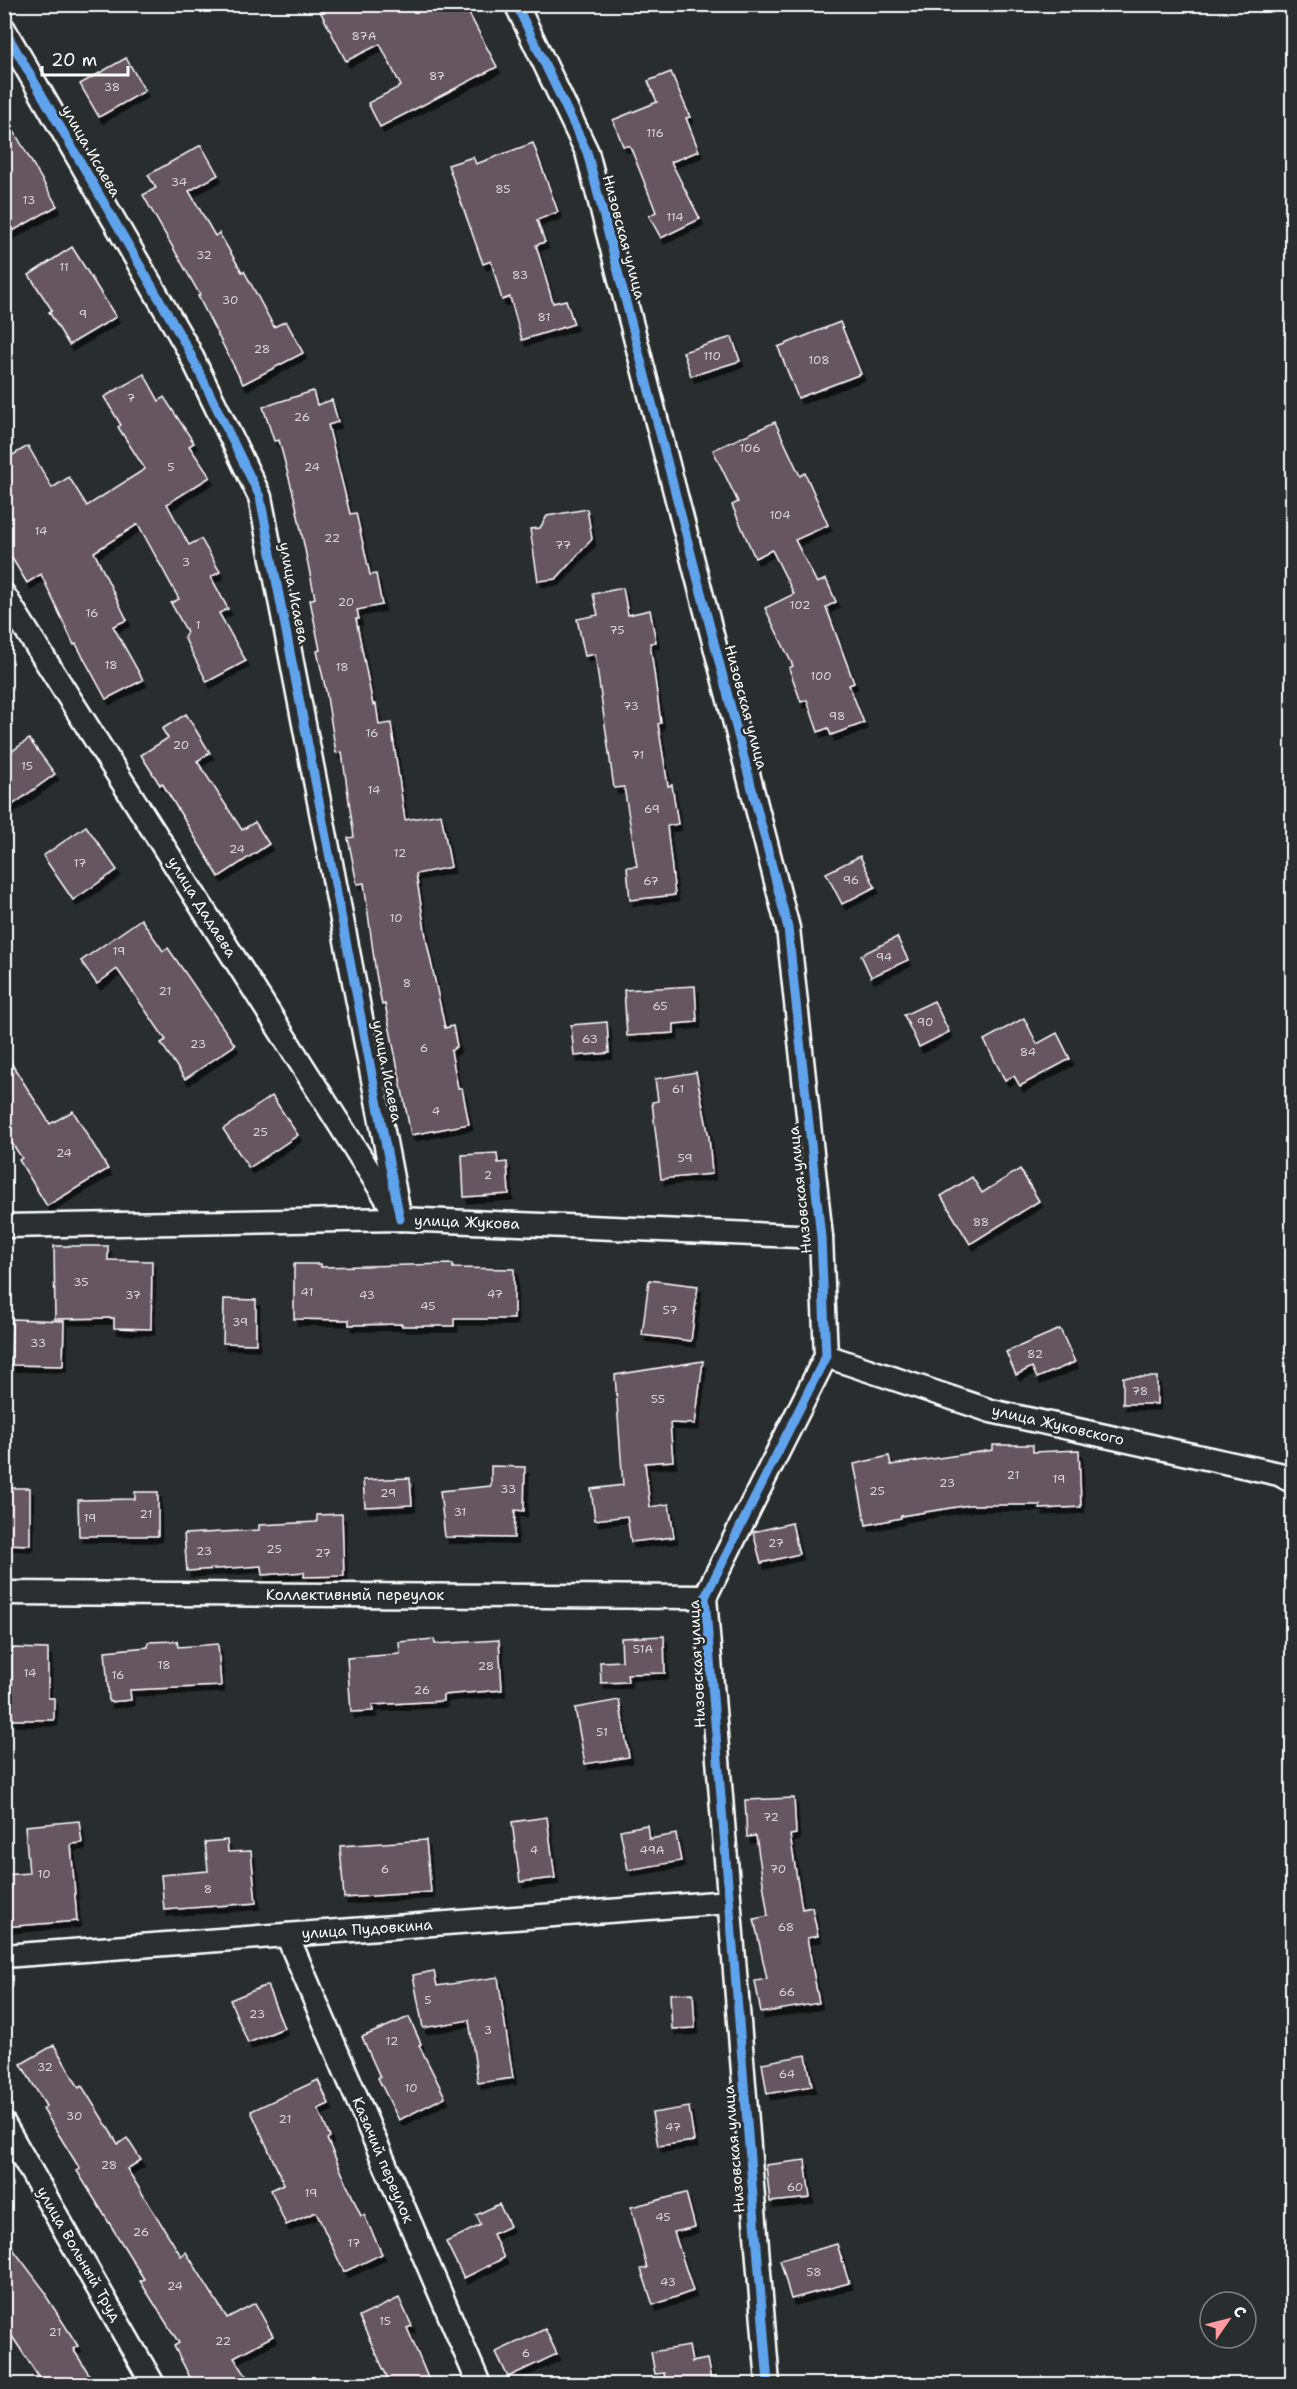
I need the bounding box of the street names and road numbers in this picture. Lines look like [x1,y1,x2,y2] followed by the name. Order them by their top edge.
[57,101,126,201] street label: улица Исаева
[598,173,650,302] street label: Низовская улица
[274,540,314,646] street label: улица Исаева
[720,643,772,772] street label: Низовская улица
[163,853,241,962] street label: улица Дадаева
[367,1018,407,1124] street label: улица Исаева
[783,1125,817,1255] street label: Низовская улица
[414,1210,521,1234] street label: улица Жукова
[990,1400,1126,1450] street label: улица Жуковского
[266,1585,444,1605] street label: Коллективный переулок
[684,1599,710,1729] street label: Низовская улица
[301,1914,434,1944] street label: улица Пудовкина
[718,2084,750,2214] street label: Низовская улица
[347,2094,419,2226] street label: Казачий переулок
[32,2183,126,2326] street label: улица Вольный Труд

